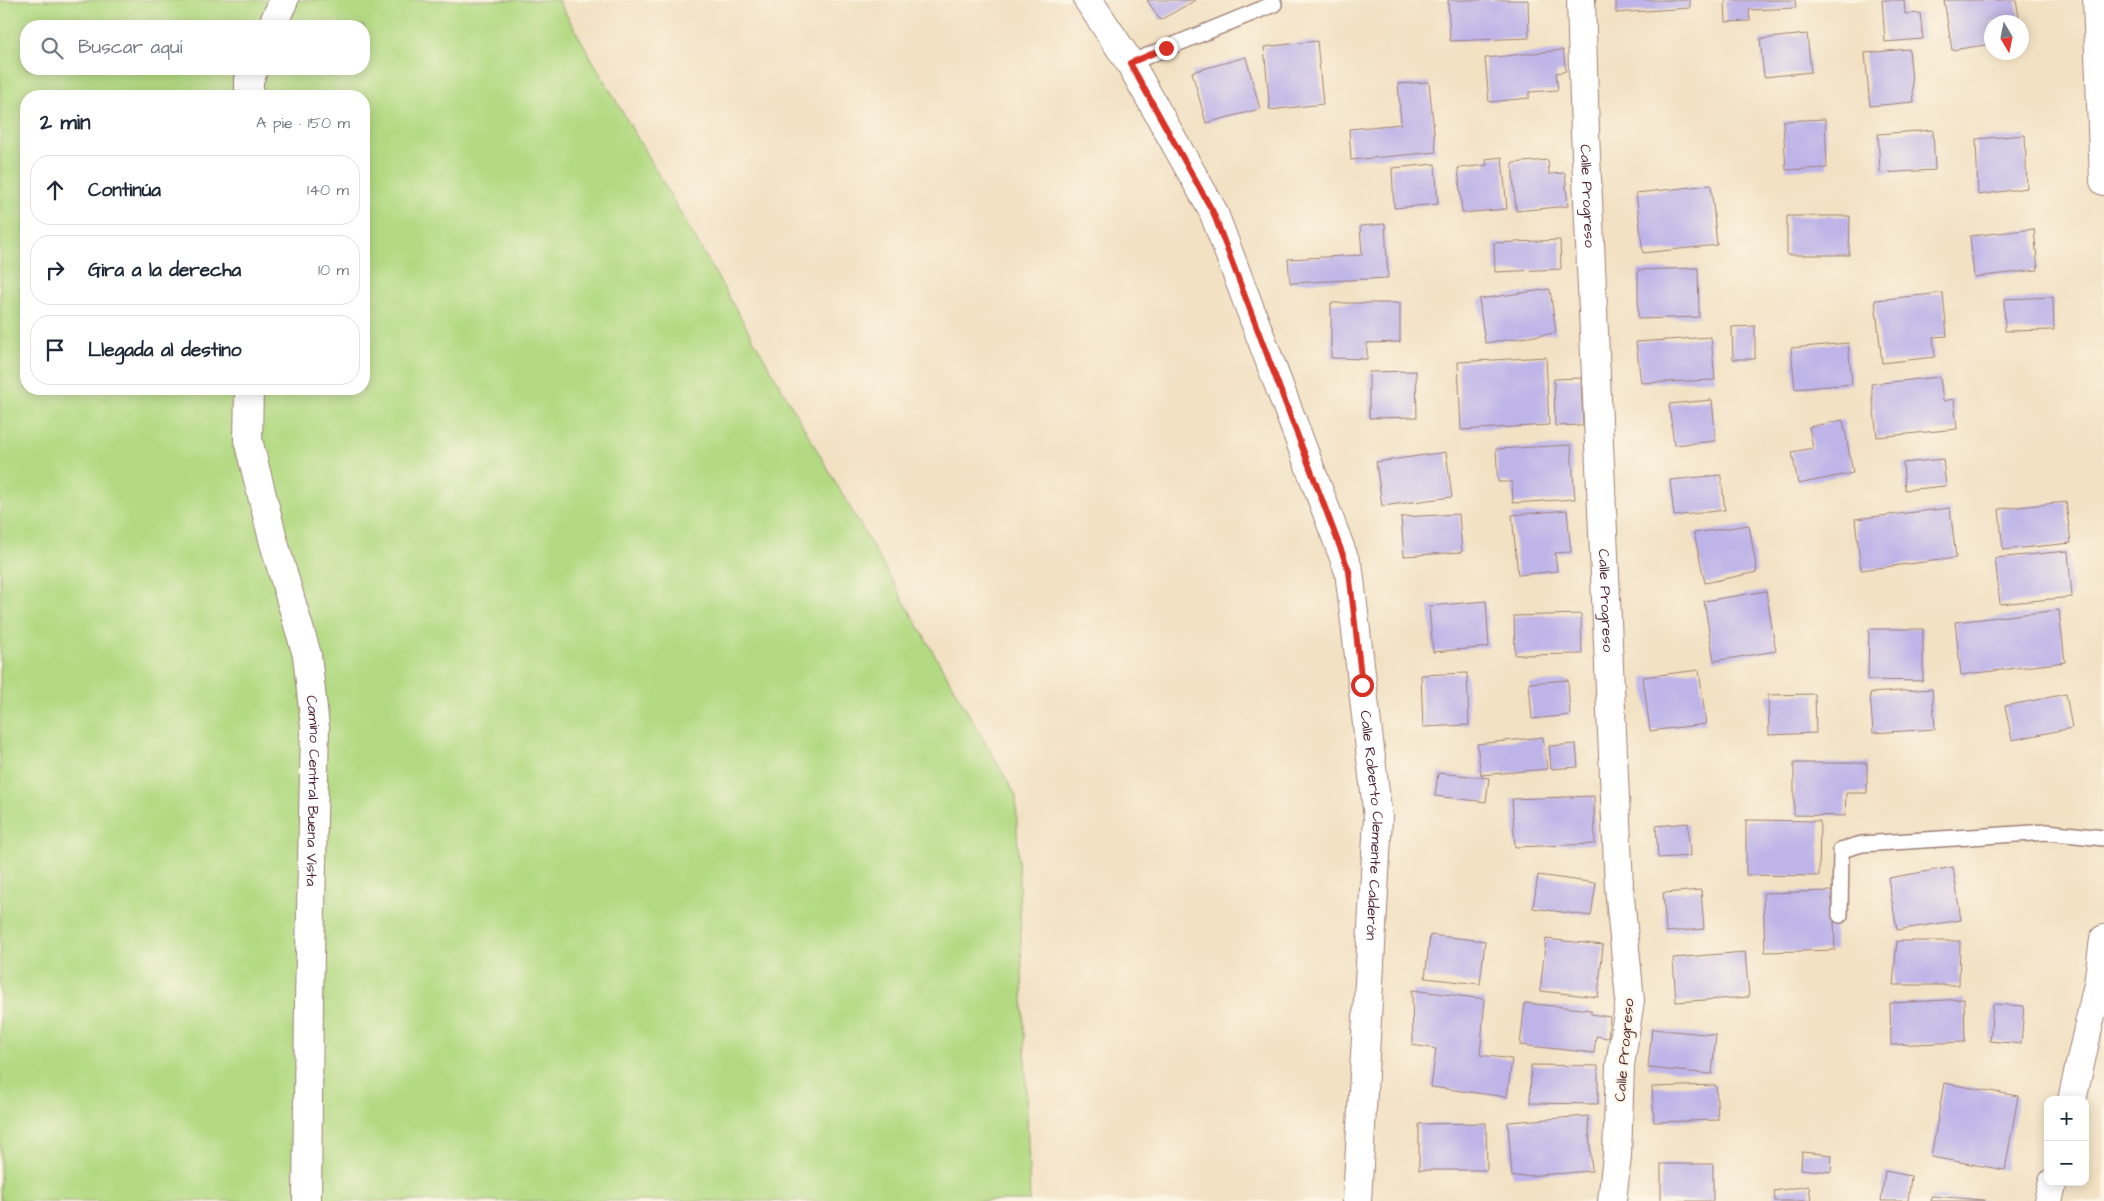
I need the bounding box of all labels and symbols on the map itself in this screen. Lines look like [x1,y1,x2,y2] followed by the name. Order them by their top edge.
[1984,15,2029,60] north arrow
[1155,37,1178,60] route end
[1575,144,1600,249] street label: Calle Progreso
[1593,548,1618,653] street label: Calle Progreso
[1351,674,1374,697] route start
[300,694,325,887] street label: Camino Central Buena Vista
[1354,709,1388,941] street label: Calle Roberto Clemente Calderón
[1610,997,1641,1103] street label: Calle Progreso

